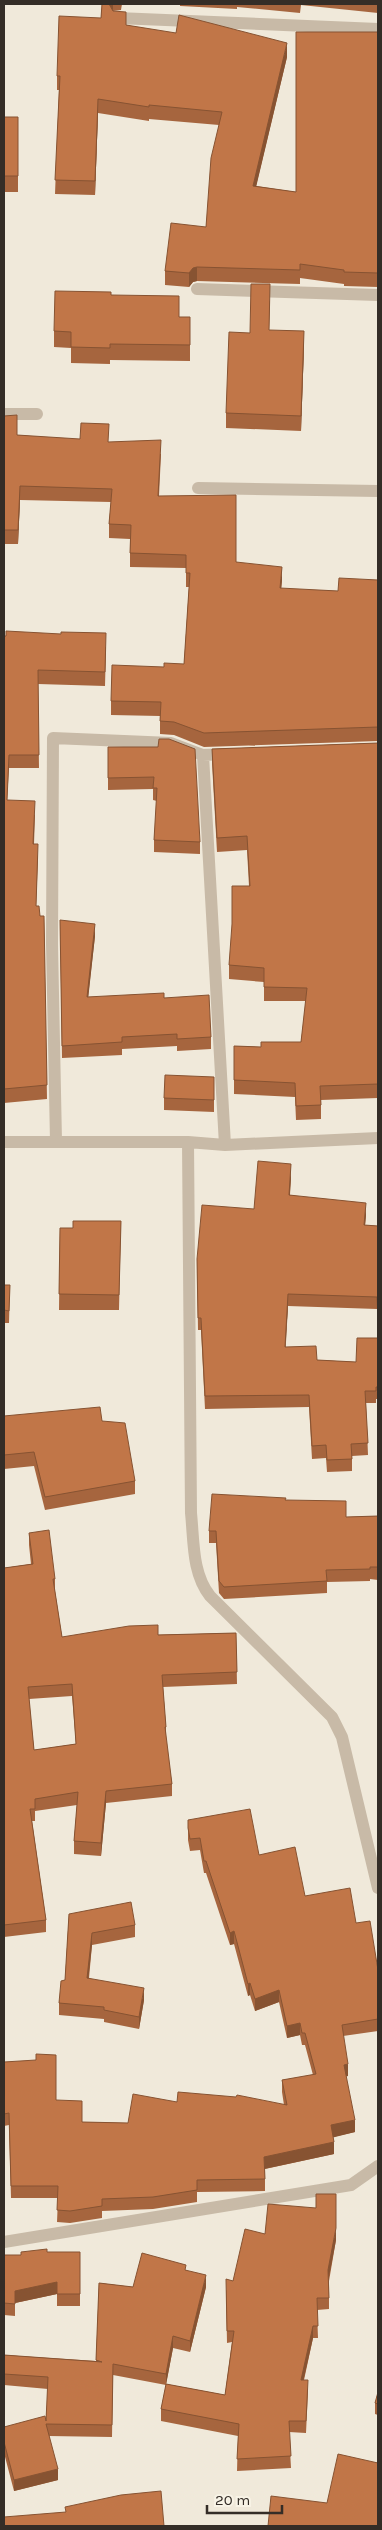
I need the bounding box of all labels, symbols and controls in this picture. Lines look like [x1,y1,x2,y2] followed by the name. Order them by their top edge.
[207,2482,282,2514] scale bar
[215,2491,250,2509] text: 20 m

